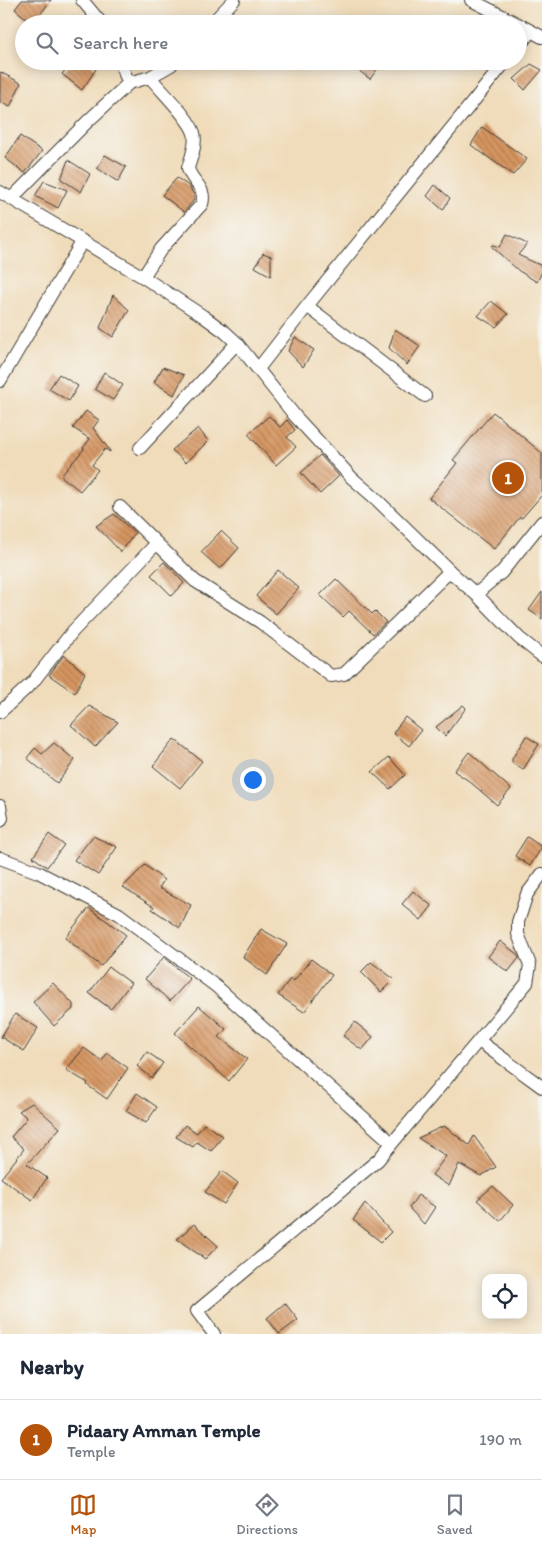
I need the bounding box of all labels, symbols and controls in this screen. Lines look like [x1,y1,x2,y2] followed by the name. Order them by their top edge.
[15,15,527,70] search box
[33,29,61,57] icon: search
[73,31,168,54] text: Search here
[492,459,524,497] pin: 1
[240,767,266,793] your location
[482,1274,527,1319] map controls
[482,1274,527,1319] button: locate
[20,1354,84,1379] text: Nearby
[67,1419,261,1442] text: Pidaary Amman Temple
[32,1430,40,1449] text: 1
[479,1430,522,1449] text: 190 m
[67,1442,116,1461] text: Temple
[69,1491,97,1538] tab: Map
[236,1491,298,1538] tab: Directions
[437,1491,473,1538] tab: Saved

